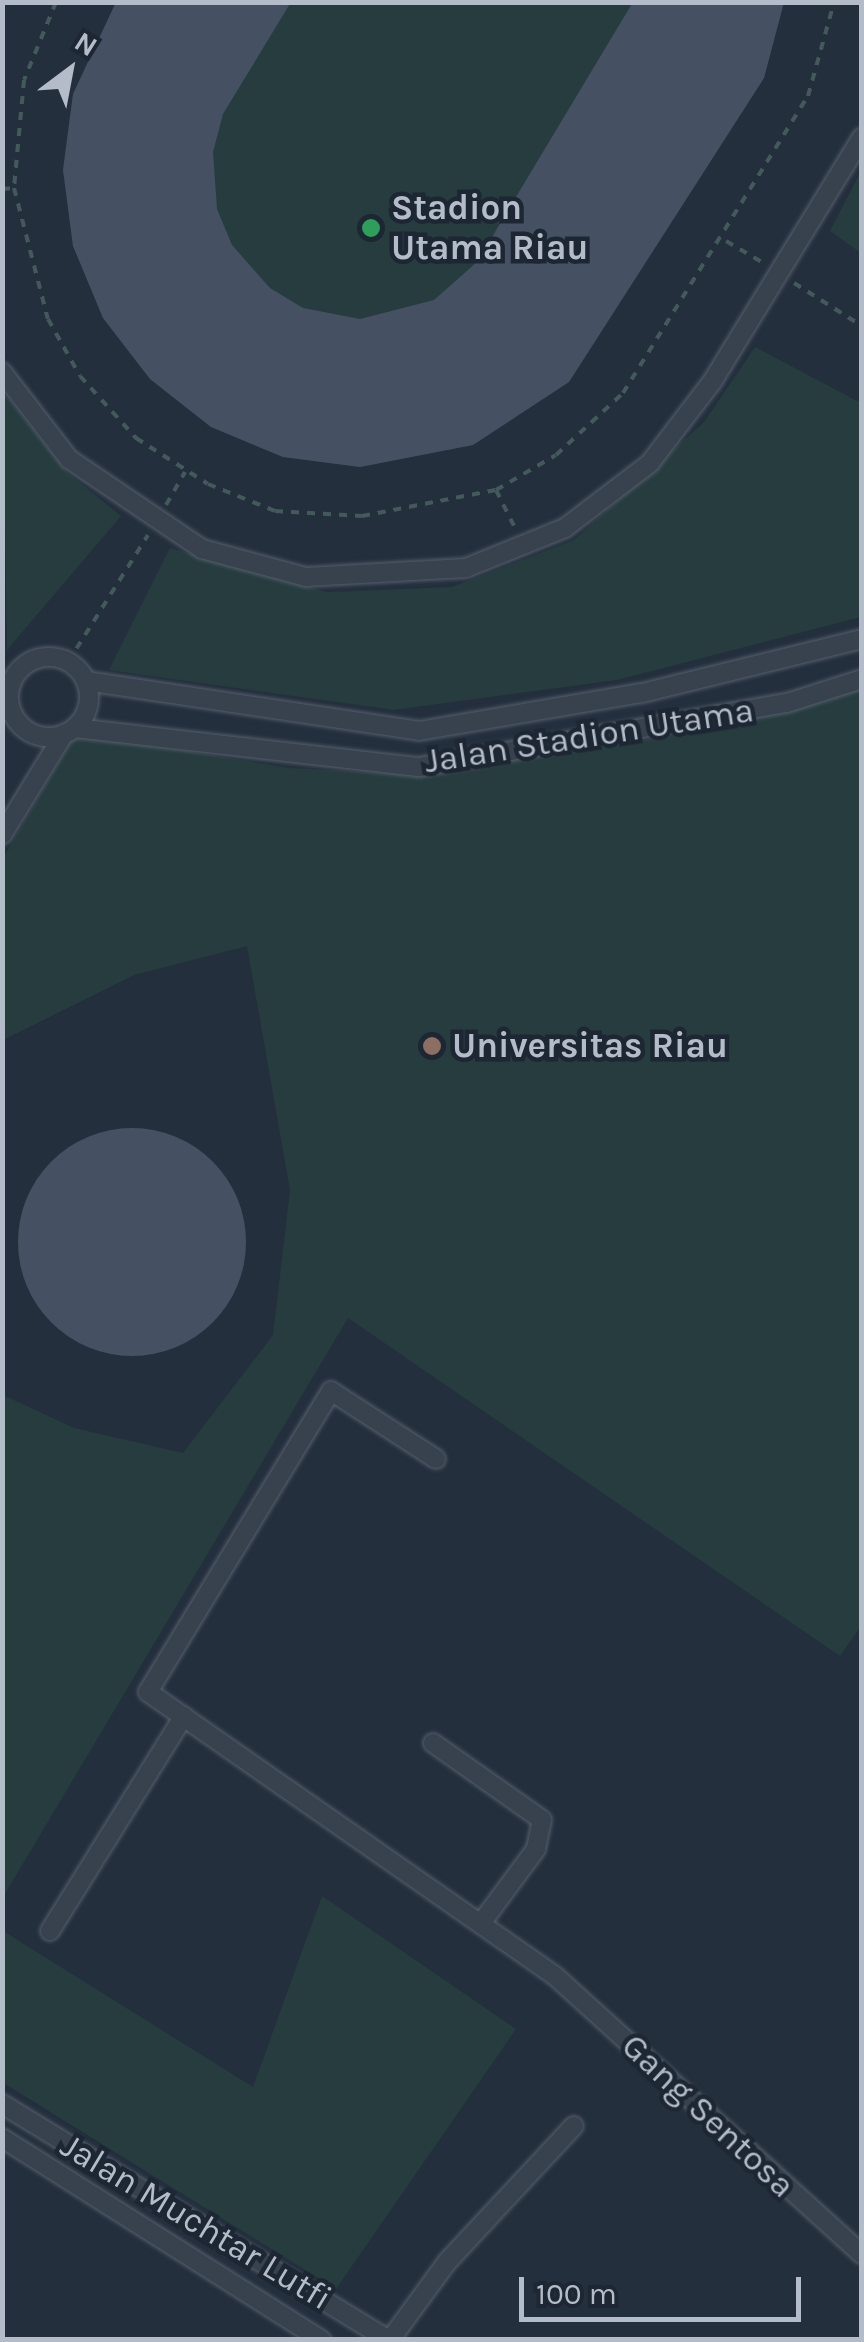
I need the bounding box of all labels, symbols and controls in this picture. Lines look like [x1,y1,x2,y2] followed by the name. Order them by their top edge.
[20,20,120,120] north arrow
[69,25,103,63] text: N
[391,187,588,269] place label: Stadion Utama Riau
[360,217,382,239] marker: Stadion Utama Riau
[422,689,756,783] street label: Jalan Stadion Utama
[452,1025,728,1067] place label: Universitas Riau
[421,1035,443,1057] marker: Universitas Riau
[613,2025,803,2207] street label: Gang Sentosa
[53,2125,339,2319] street label: Jalan Muchtar Lutfi
[524,2257,806,2319] scale bar
[536,2276,617,2312] text: 100 m

